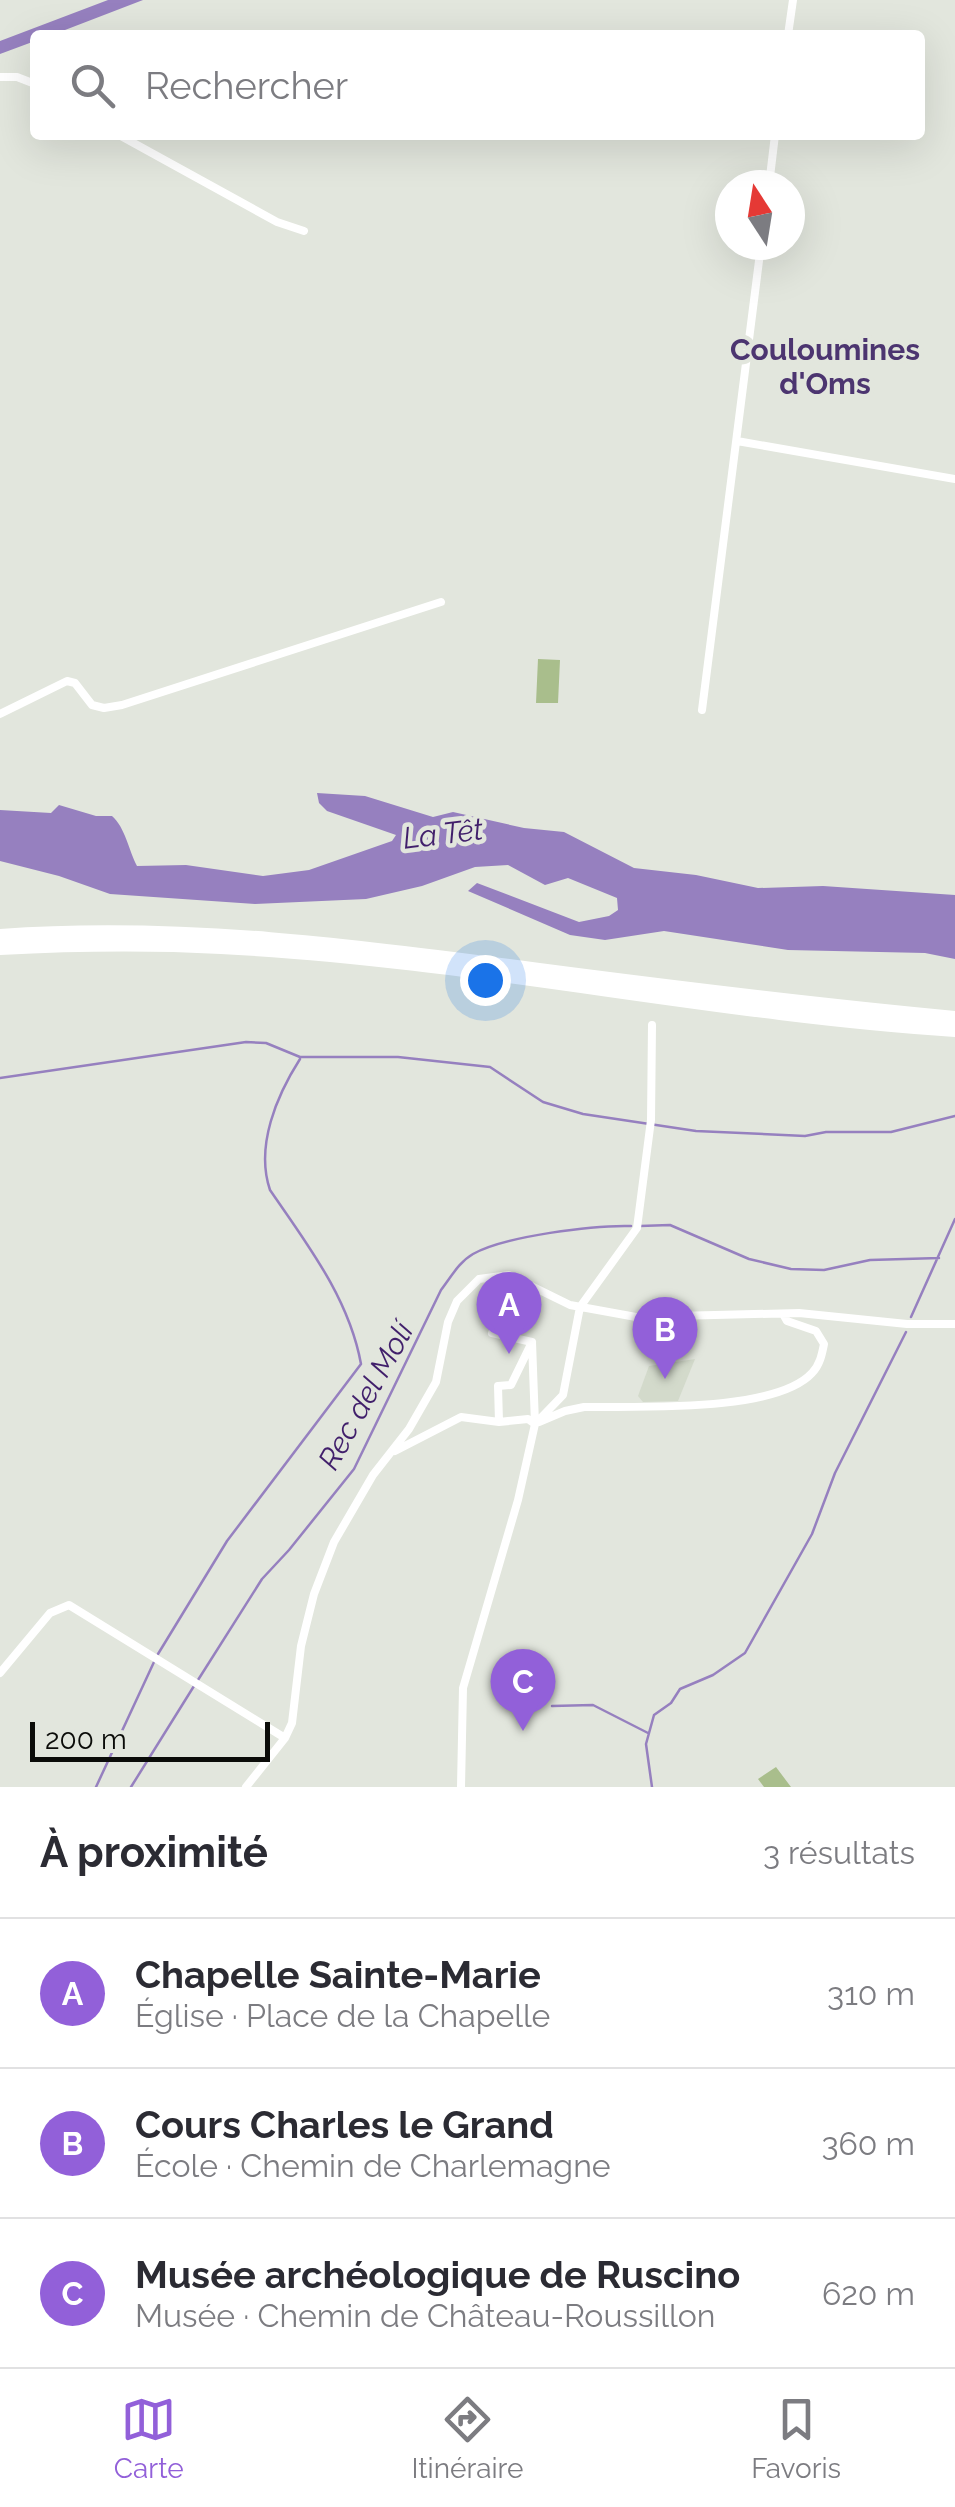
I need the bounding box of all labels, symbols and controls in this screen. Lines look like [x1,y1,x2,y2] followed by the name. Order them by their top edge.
[30,30,925,140] search box
[65,58,120,113] icon: search
[145,63,348,108] text: Rechercher
[715,170,805,260] north arrow
[730,332,920,401] district label: Couloumines d'Oms
[401,811,485,856] water label: La Têt
[460,955,511,1006] your location
[476,1272,542,1354] pin: A
[632,1296,698,1379] pin: B
[311,1314,422,1475] water label: Rec del Molí
[490,1648,556,1731] pin: C
[30,1717,270,1762] scale bar
[45,1723,127,1756] text: 200 m
[40,1828,268,1877] text: À proximité
[763,1834,915,1871] text: 3 résultats
[135,1952,541,1997] text: Chapelle Sainte-Marie
[62,1975,83,2012] text: A
[827,1975,915,2012] text: 310 m
[135,1997,550,2034] text: Église · Place de la Chapelle
[135,2102,554,2147] text: Cours Charles le Grand
[62,2125,83,2162] text: B
[821,2125,915,2162] text: 360 m
[135,2147,611,2184] text: École · Chemin de Charlemagne
[135,2252,740,2297] text: Musée archéologique de Ruscino
[62,2275,83,2312] text: C
[822,2275,915,2312] text: 620 m
[135,2297,715,2334] text: Musée · Chemin de Château-Roussillon
[114,2392,184,2485] tab: Carte
[411,2392,523,2485] tab: Itinéraire
[751,2392,841,2485] tab: Favoris

